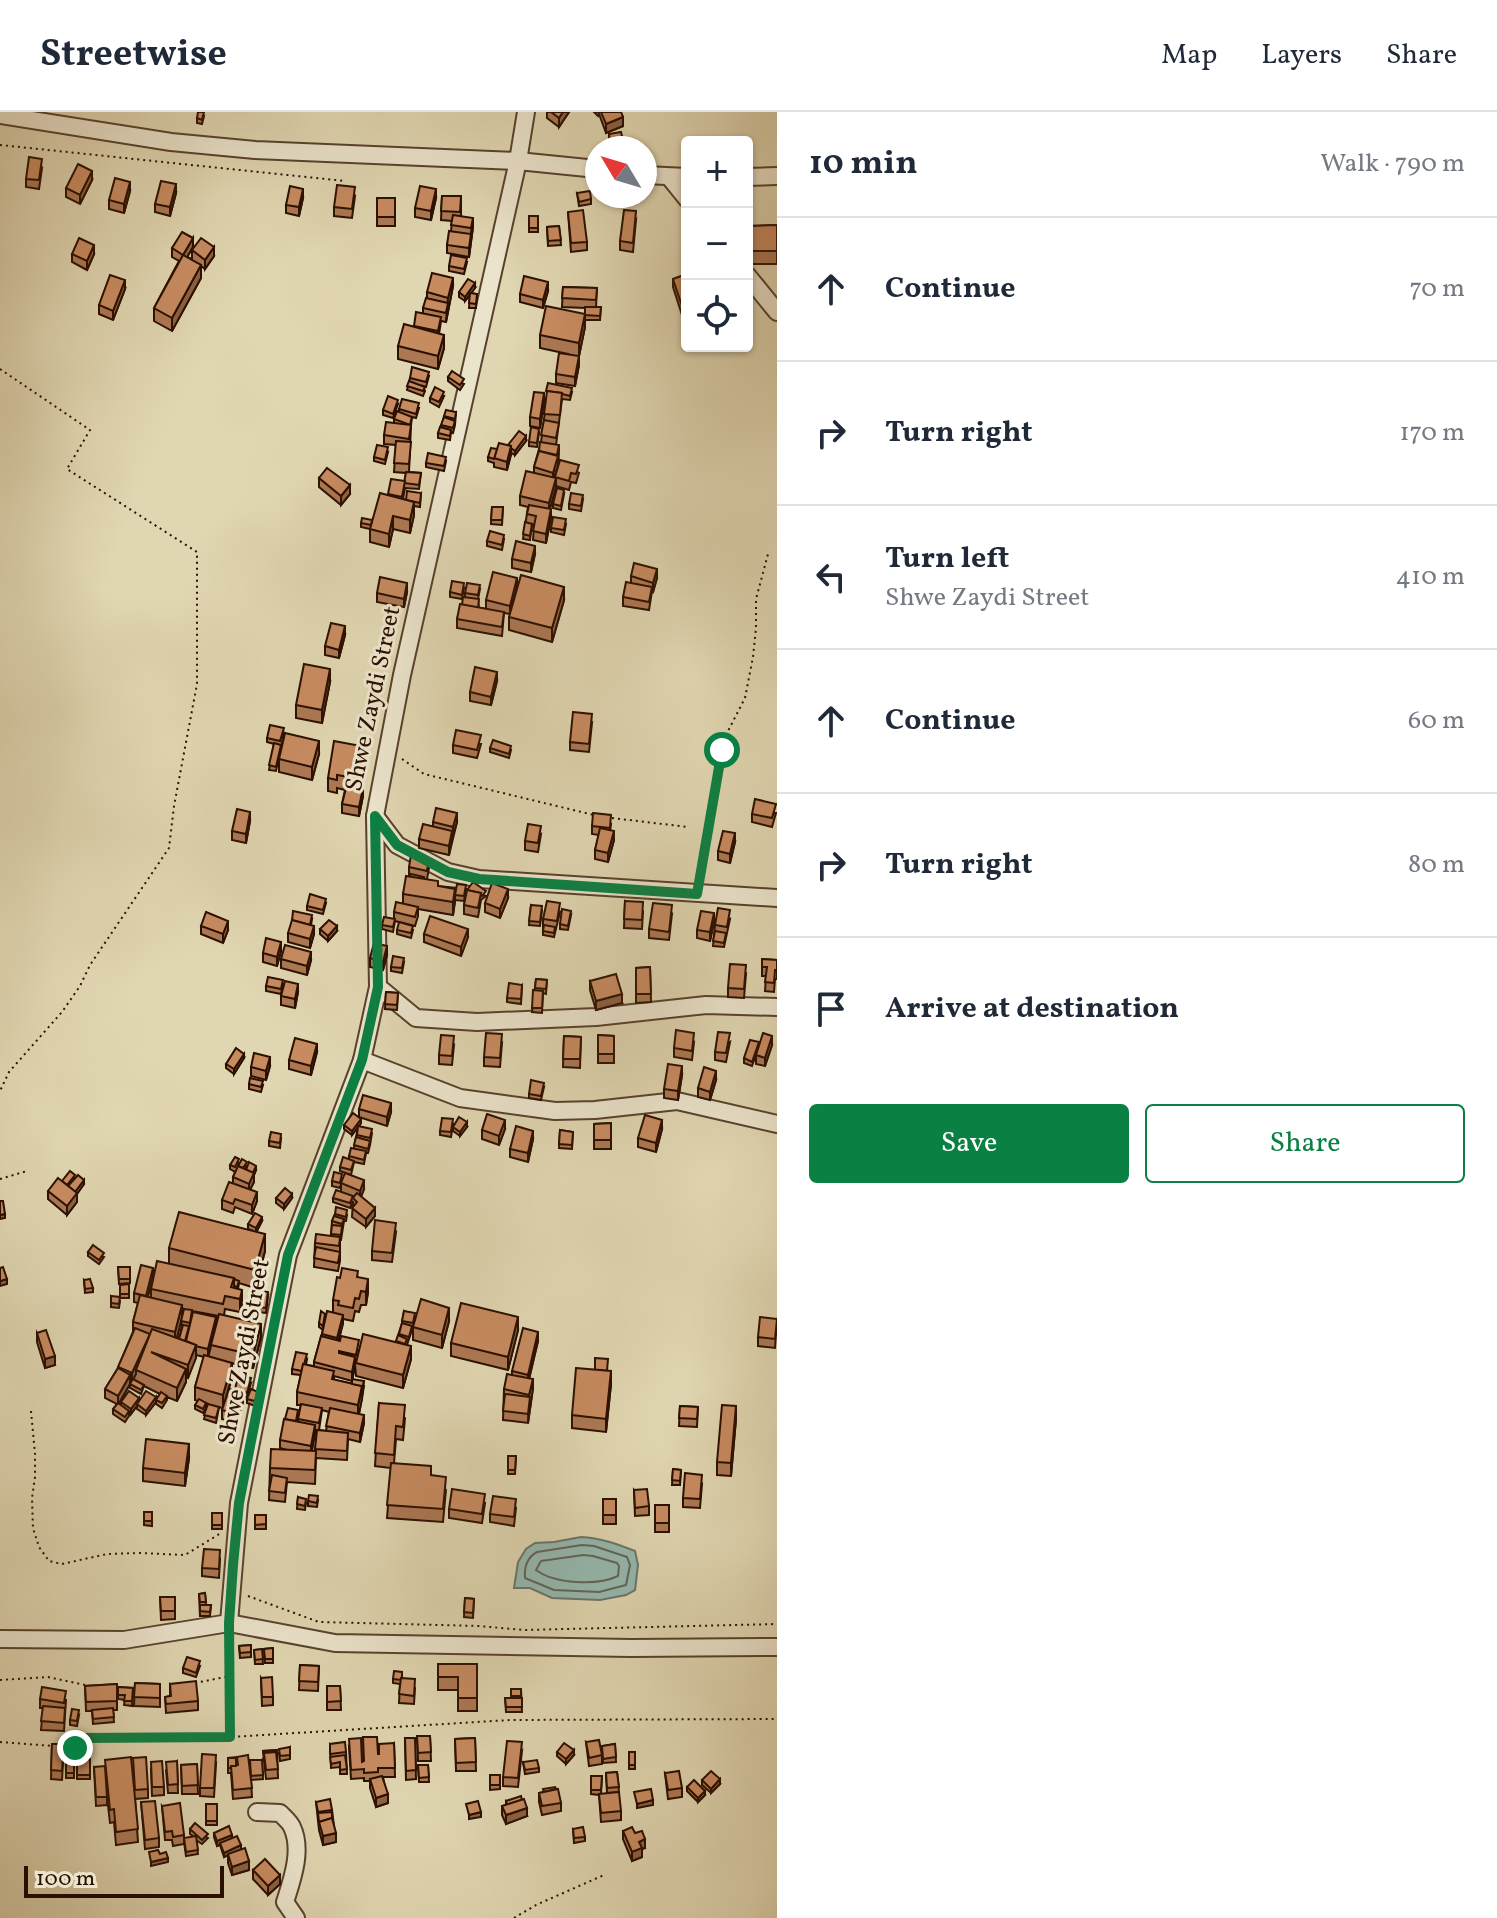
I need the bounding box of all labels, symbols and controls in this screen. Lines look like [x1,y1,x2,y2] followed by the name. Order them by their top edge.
[40,29,227,82] text: Streetwise
[1161,36,1217,75] text: Map
[1261,36,1342,75] text: Layers
[1386,36,1457,75] text: Share
[585,136,657,208] north arrow
[681,136,753,352] map controls
[681,136,753,208] button: +
[809,141,918,188] text: 10 min
[1320,146,1465,182] text: Walk · 790 m
[681,208,753,280] button: −
[809,267,853,311] icon: ahead
[885,268,1016,310] text: Continue
[1410,271,1465,307] text: 70 m
[681,280,753,352] button: locate
[809,411,853,455] icon: right
[885,412,1033,454] text: Turn right
[1400,415,1465,451] text: 170 m
[885,538,1009,580] text: Turn left
[809,555,853,599] icon: left
[1396,559,1465,595] text: 410 m
[885,580,1089,616] text: Shwe Zaydi Street
[338,603,410,795] street label: Shwe Zaydi Street
[809,699,853,743] icon: ahead
[885,700,1016,742] text: Continue
[1408,703,1465,739] text: 60 m
[704,732,740,768] route start
[809,843,853,887] icon: right
[885,844,1033,886] text: Turn right
[1408,847,1465,883] text: 80 m
[809,987,853,1031] icon: arrive
[885,988,1179,1030] text: Arrive at destination
[809,1104,1129,1183] button: Save
[1145,1104,1465,1183] button: Share
[210,1256,280,1448] street label: Shwe Zaydi Street
[57,1730,93,1766] route end
[24,1862,224,1898] scale bar
[36,1864,95,1895] text: 100 m

